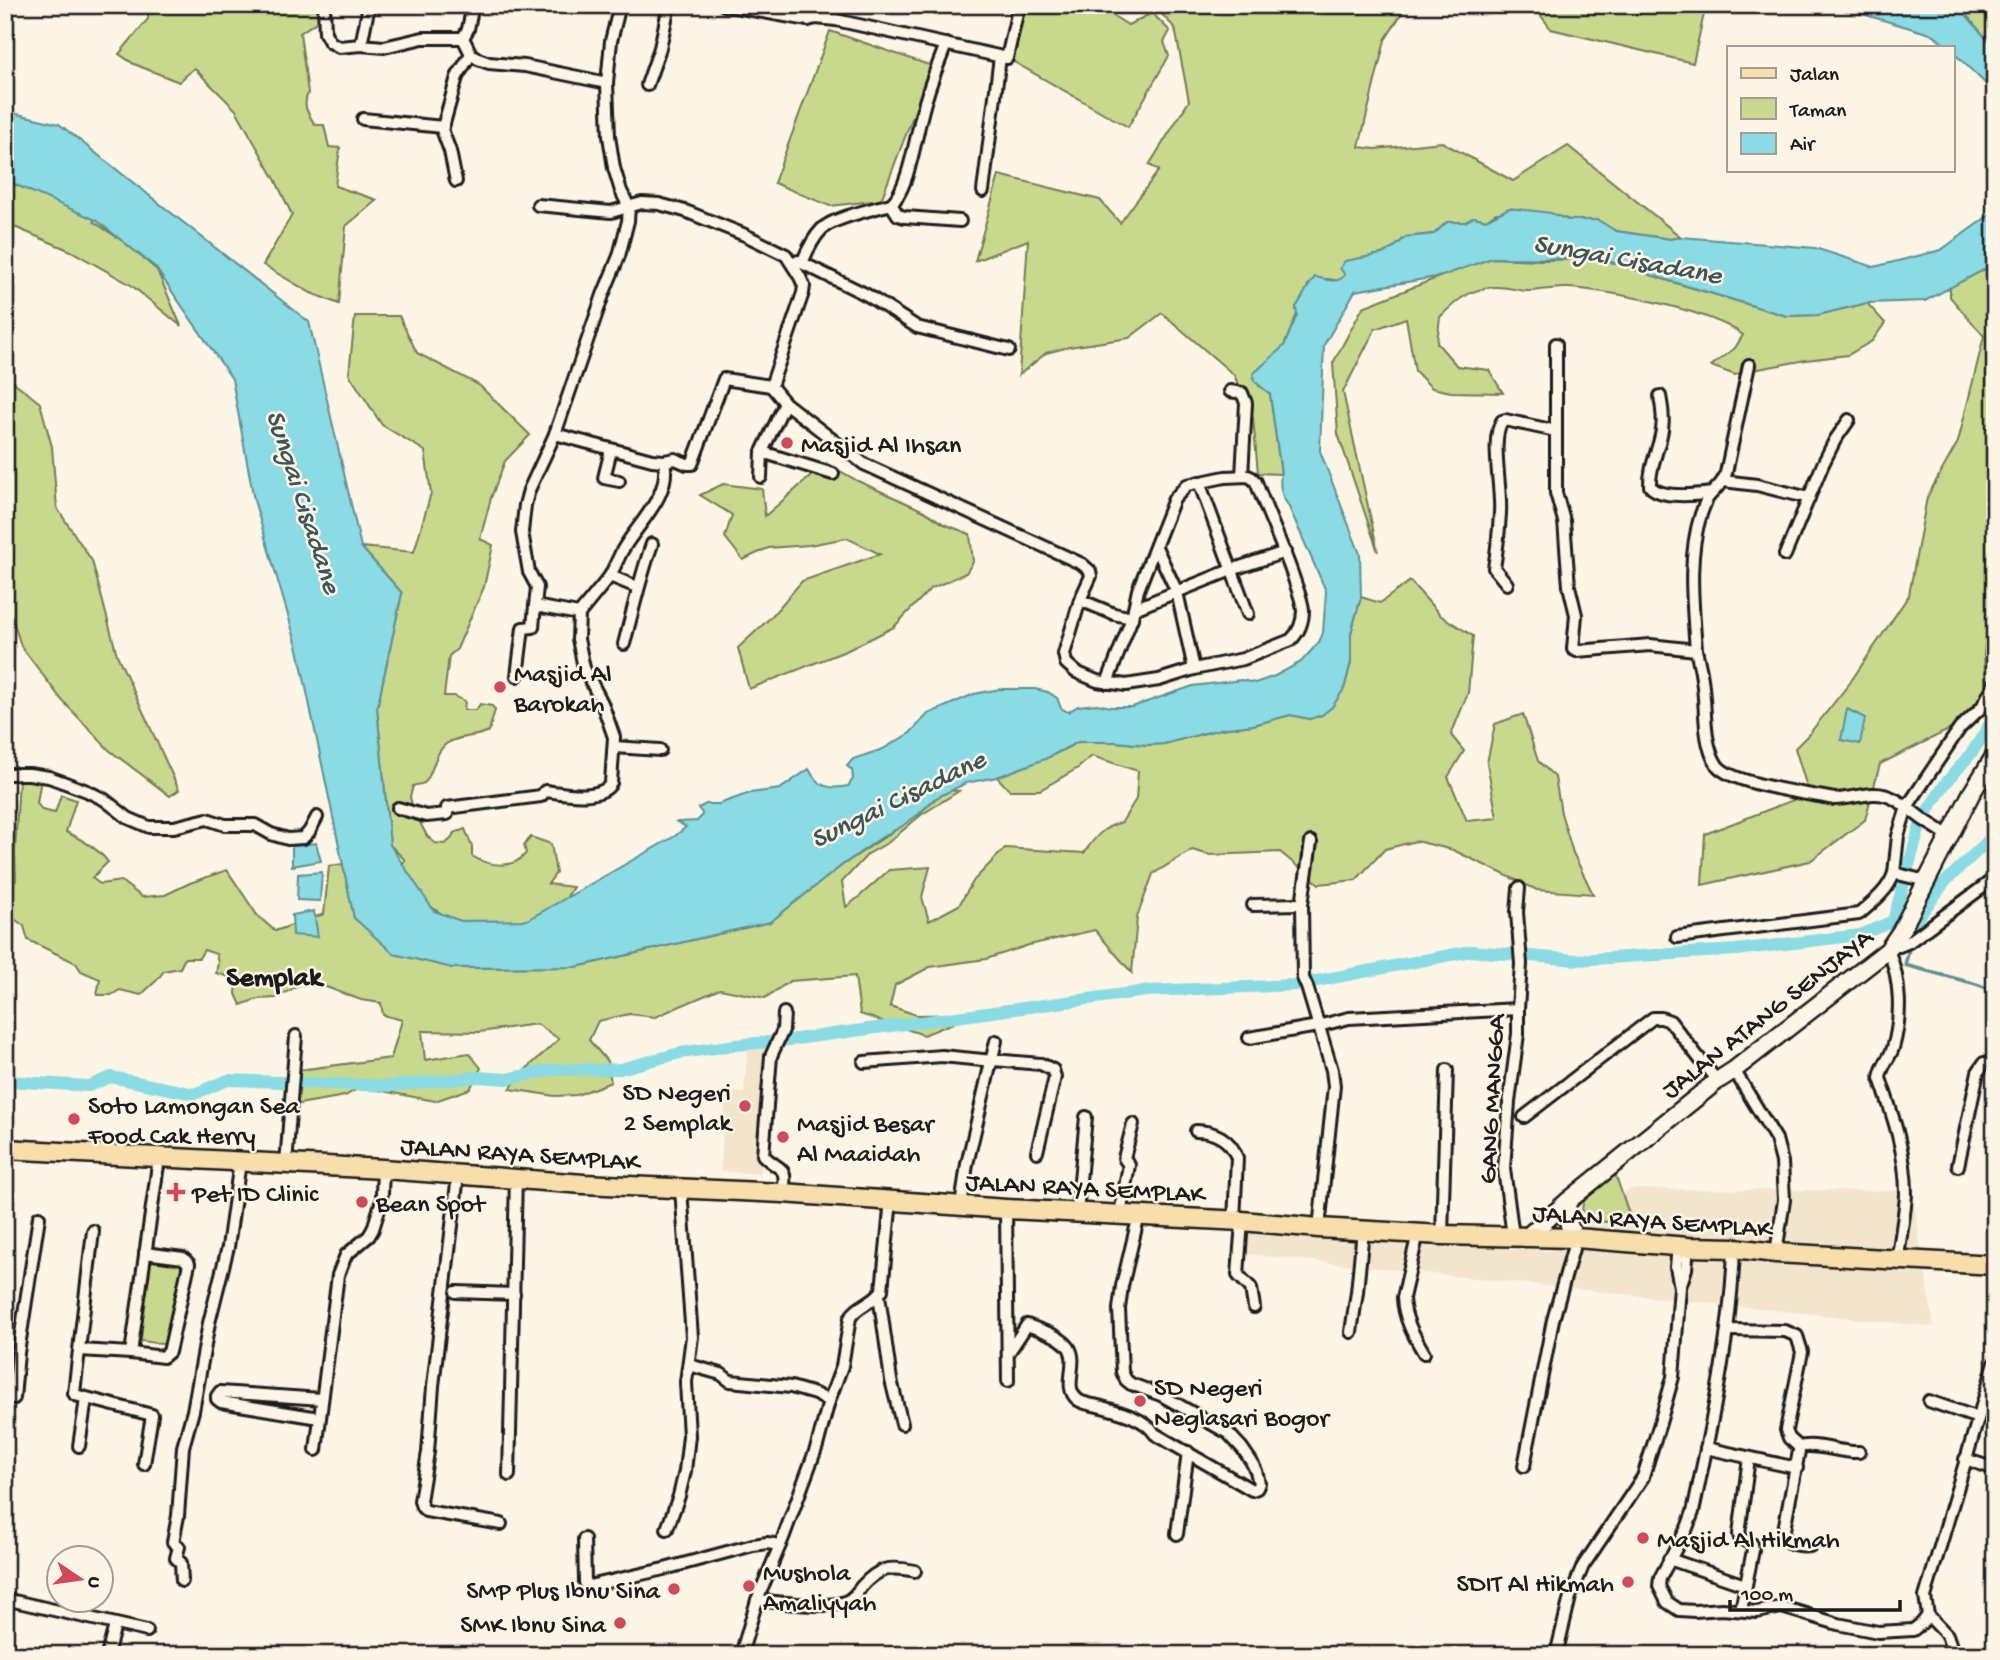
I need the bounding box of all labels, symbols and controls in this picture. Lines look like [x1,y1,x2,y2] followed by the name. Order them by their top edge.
[1727,46,1954,172] legend
[1790,64,1839,89] text: Jalan
[1789,100,1846,125] text: Taman
[1790,134,1816,159] text: Air
[1531,229,1725,294] water label: Sungai Cisadane
[257,407,347,600] water label: Sungai Cisadane
[801,432,962,463] place label: Masjid Al Ihsan
[779,435,795,451] marker: Masjid Al Ihsan
[513,661,612,722] place label: Masjid Al Barokah
[492,679,508,695] marker: Masjid Al Barokah
[806,744,993,858] water label: Sungai Cisadane
[1657,923,1882,1108] street label: JALAN ATANG SENJAYA
[226,963,325,996] district label: Semplak
[1475,1012,1515,1185] street label: GANG MANGGA
[622,1080,733,1141] place label: SD Negeri 2 Semplak
[87,1093,301,1154] place label: Soto Lamongan Sea Food Cak Herry
[737,1098,753,1114] marker: SD Negeri 2 Semplak
[66,1111,82,1127] marker: Soto Lamongan Sea Food Cak Herry
[797,1111,936,1172] place label: Masjid Besar Al Maaidah
[775,1129,791,1145] marker: Masjid Besar Al Maaidah
[399,1133,643,1180] street label: JALAN RAYA SEMPLAK
[964,1169,1208,1212] street label: JALAN RAYA SEMPLAK
[191,1181,319,1212] place label: Pet ID Clinic
[166,1182,186,1202] marker: Pet ID Clinic
[375,1191,487,1222] place label: Bean Spot
[354,1194,370,1210] marker: Bean Spot
[1531,1200,1775,1247] street label: JALAN RAYA SEMPLAK
[1154,1375,1331,1436] place label: SD Negeri Neglasari Bogor
[1132,1393,1148,1409] marker: SD Negeri Neglasari Bogor
[1657,1527,1840,1558] place label: Masjid Al Hikmah
[1635,1530,1651,1546] marker: Masjid Al Hikmah
[46,1544,116,1614] north arrow
[763,1560,877,1621] place label: Mushola Amaliyyah
[1730,1569,1900,1613] scale bar
[1456,1571,1614,1602] place label: SDIT Al Hikmah
[81,1574,106,1590] text: U
[1620,1574,1636,1590] marker: SDIT Al Hikmah
[466,1578,662,1609] place label: SMP Plus Ibnu Sina
[741,1578,757,1594] marker: Mushola Amaliyyah
[666,1581,682,1597] marker: SMP Plus Ibnu Sina
[1740,1584,1793,1609] text: 100 m
[460,1612,608,1643] place label: SMK Ibnu Sina
[612,1615,628,1631] marker: SMK Ibnu Sina

